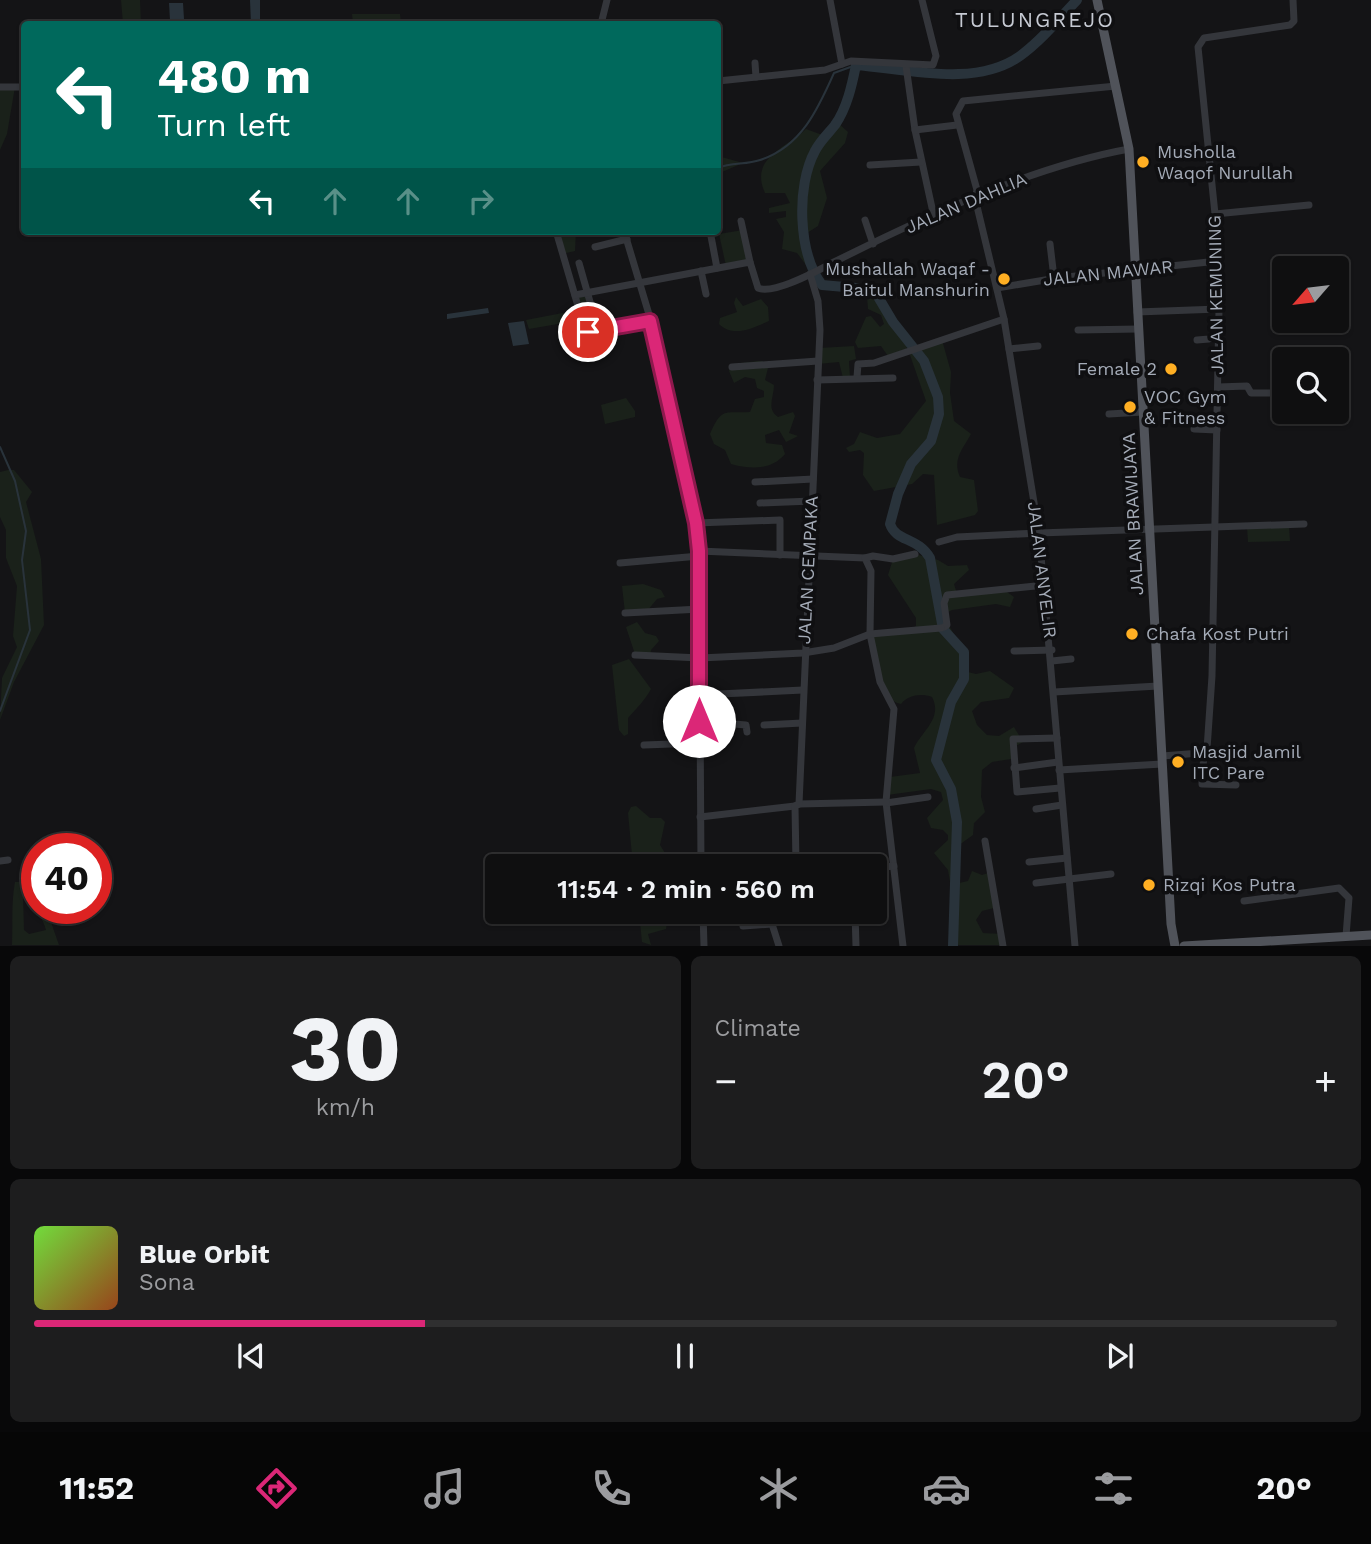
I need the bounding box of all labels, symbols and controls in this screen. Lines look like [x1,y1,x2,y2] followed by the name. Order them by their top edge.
[955,7,1115,32] district label: TULUNGREJO
[157,47,311,105] text: 480 m
[42,49,133,140] icon: left
[157,106,290,144] text: Turn left
[1157,141,1293,183] place label: Musholla Waqof Nurullah
[1135,154,1151,170] marker: Musholla Waqof Nurullah
[902,168,1030,237] street label: JALAN DAHLIA
[243,182,281,220] icon: left
[316,182,354,220] icon: ahead
[389,182,427,220] icon: ahead
[462,182,500,220] icon: right
[1204,215,1227,375] street label: JALAN KEMUNING
[1042,255,1174,290] street label: JALAN MAWAR
[1272,256,1349,332] north arrow
[1272,256,1349,424] map controls
[825,258,990,300] place label: Mushallah Waqaf - Baitul Manshurin
[996,271,1012,287] marker: Mushallah Waqaf - Baitul Manshurin
[558,302,618,362] pin
[569,313,607,351] icon: arrive
[1272,347,1349,424] button: search
[1077,358,1157,379] place label: Female 2
[1163,361,1179,377] marker: Female 2
[1144,386,1227,428] place label: VOC Gym & Fitness
[1122,399,1138,415] marker: VOC Gym & Fitness
[1118,432,1147,596] street label: JALAN BRAWIJAYA
[793,495,822,645] street label: JALAN CEMPAKA
[1024,500,1061,639] street label: JALAN ANYELIR
[1146,623,1289,644] place label: Chafa Kost Putri
[1124,626,1140,642] marker: Chafa Kost Putri
[662,684,736,758] position arrow
[1192,741,1301,783] place label: Masjid Jamil ITC Pare
[1170,754,1186,770] marker: Masjid Jamil ITC Pare
[21,833,112,924] speed limit sign: 40
[557,874,815,904] text: 11:54 · 2 min · 560 m
[1163,874,1296,895] place label: Rizqi Kos Putra
[1141,877,1157,893] marker: Rizqi Kos Putra
[289,995,402,1102] text: 30
[715,1015,801,1042] text: Climate
[981,1050,1070,1111] text: 20°
[715,1059,737,1103] text: −
[1314,1059,1337,1103] text: +
[316,1094,375,1121] text: km/h
[139,1239,269,1269] text: Blue Orbit
[139,1269,195,1296] text: Sona
[232,1337,270,1375] icon: previous
[666,1337,704,1375] icon: pause
[1101,1337,1139,1375] icon: next
[252,1464,301,1513] icon: directions
[420,1464,469,1513] icon: music
[587,1464,636,1513] icon: phone
[754,1464,803,1513] icon: climate
[922,1464,971,1513] icon: car
[1089,1464,1138,1513] icon: filters
[59,1469,134,1507] text: 11:52
[1256,1469,1312,1507] text: 20°

